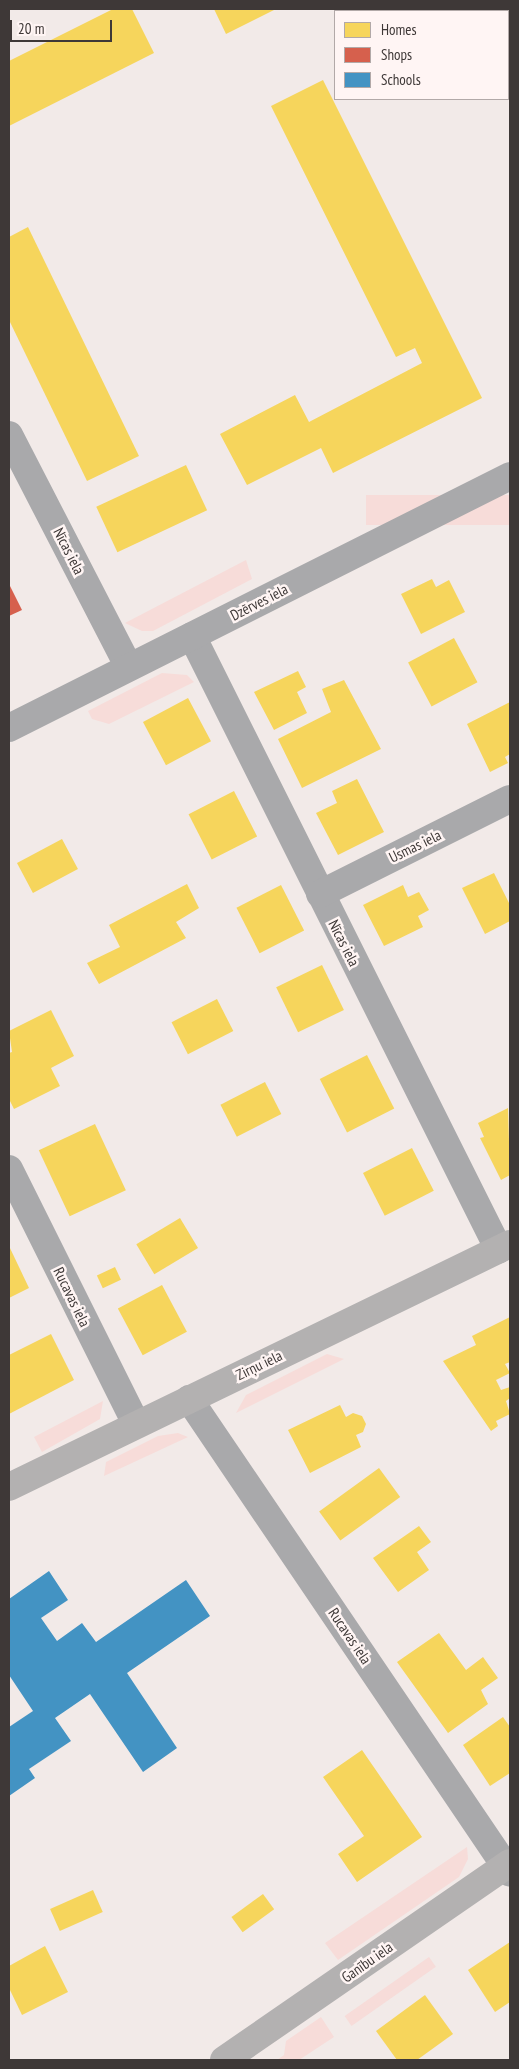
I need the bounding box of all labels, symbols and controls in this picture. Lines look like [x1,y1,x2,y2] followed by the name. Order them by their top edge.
[12,10,115,42] scale bar
[334,10,509,100] legend
[18,19,44,38] text: 20 m
[381,20,417,39] text: Homes
[381,45,412,64] text: Shops
[381,70,421,89] text: Schools
[50,525,88,577] street label: Nīcas iela
[227,580,291,624] street label: Dzērves iela
[386,826,444,866] street label: Usmas iela
[325,917,363,969] street label: Nīcas iela
[50,1264,94,1330] street label: Rucavas iela
[233,1346,285,1384] street label: Zirņu iela
[325,1604,375,1668] street label: Rucavas iela
[338,1938,396,1986] street label: Ganību iela

